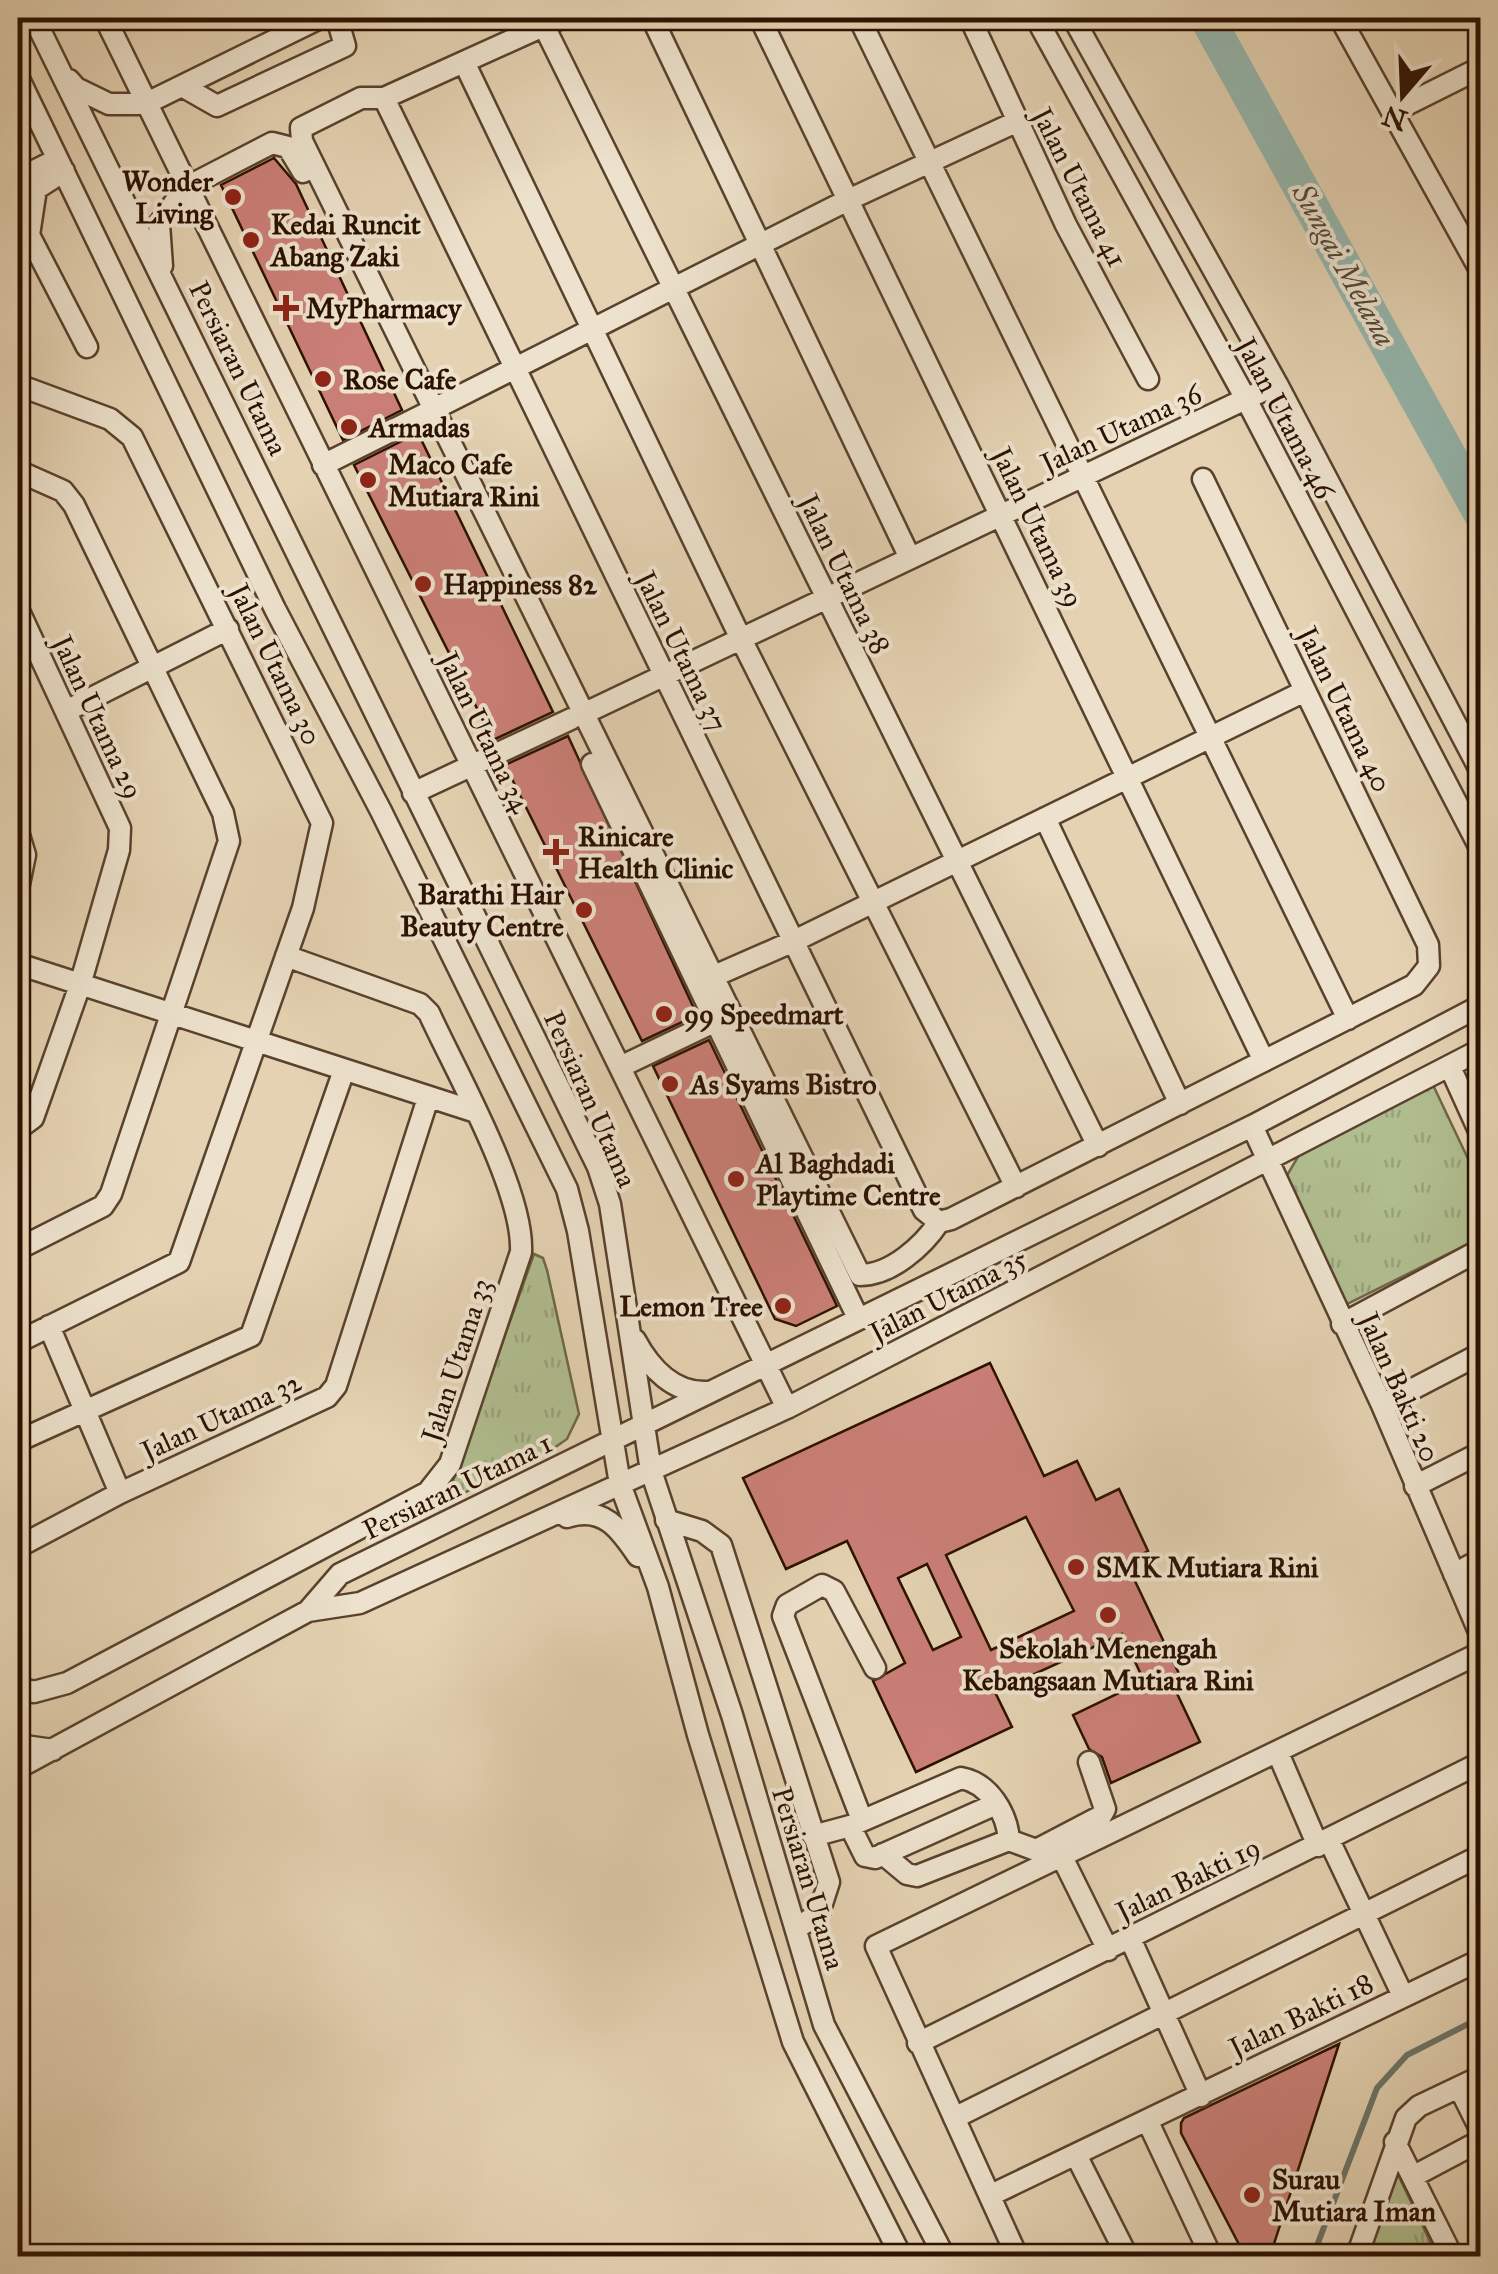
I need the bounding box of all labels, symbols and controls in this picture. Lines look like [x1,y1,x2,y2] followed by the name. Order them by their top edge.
[1353,45,1453,145] north arrow
[1378,98,1412,139] text: N
[1023,99,1135,273] street label: Jalan Utama 41
[122,164,214,231] place label: Wonder Living
[1284,176,1404,353] water label: Sungai Melana
[222,186,244,208] marker: Wonder Living
[269,207,421,274] place label: Kedai Runcit Abang Zaki
[240,229,262,251] marker: Kedai Runcit Abang Zaki
[181,275,296,461] street label: Persiaran Utama
[306,291,462,326] place label: MyPharmacy
[275,297,297,319] marker: MyPharmacy
[1227,329,1343,506] street label: Jalan Utama 46
[343,362,457,397] place label: Rose Cafe
[312,368,334,390] marker: Rose Cafe
[1033,375,1209,482] street label: Jalan Utama 36
[367,410,470,445] place label: Armadas
[338,416,360,438] marker: Armadas
[982,439,1091,613] street label: Jalan Utama 39
[388,447,540,514] place label: Maco Cafe Mutiara Rini
[357,469,379,491] marker: Maco Cafe Mutiara Rini
[789,486,898,660] street label: Jalan Utama 38
[626,563,735,737] street label: Jalan Utama 37
[443,567,598,602] place label: Happiness 82
[412,573,434,595] marker: Happiness 82
[220,575,330,751] street label: Jalan Utama 30
[1288,618,1400,798] street label: Jalan Utama 40
[43,627,151,805] street label: Jalan Utama 29
[429,643,539,820] street label: Jalan Utama 34
[578,819,733,886] place label: Rinicare Health Clinic
[543,839,569,865] marker: Rinicare Health Clinic
[400,877,564,944] place label: Barathi Hair Beauty Centre
[573,899,595,921] marker: Barathi Hair Beauty Centre
[684,997,843,1032] place label: 99 Speedmart
[653,1003,675,1025] marker: 99 Speedmart
[536,1006,645,1193] street label: Persiaran Utama
[688,1067,877,1102] place label: As Syams Bistro
[659,1073,681,1095] marker: As Syams Bistro
[754,1146,941,1213] place label: Al Baghdadi Playtime Centre
[725,1168,747,1190] marker: Al Baghdadi Playtime Centre
[861,1241,1033,1351] street label: Jalan Utama 35
[413,1274,499,1449] street label: Jalan Utama 33
[620,1289,763,1324] place label: Lemon Tree
[772,1295,794,1317] marker: Lemon Tree
[1350,1304,1448,1467] street label: Jalan Bakti 20
[133,1364,307,1470] street label: Jalan Utama 32
[357,1425,558,1547] street label: Persiaran Utama 1
[1096,1550,1319,1585] place label: SMK Mutiara Rini
[1065,1556,1087,1578] marker: SMK Mutiara Rini
[1097,1604,1119,1626] marker: Sekolah Menengah Kebangsaan Mutiara Rini
[962,1631,1254,1698] place label: Sekolah Menengah Kebangsaan Mutiara Rini
[764,1783,853,1974] street label: Persiaran Utama
[1108,1830,1266,1931] street label: Jalan Bakti 19
[1221,1966,1379,2067] street label: Jalan Bakti 18
[1272,2162,1436,2229] place label: Surau Mutiara Iman
[1241,2184,1263,2206] marker: Surau Mutiara Iman

